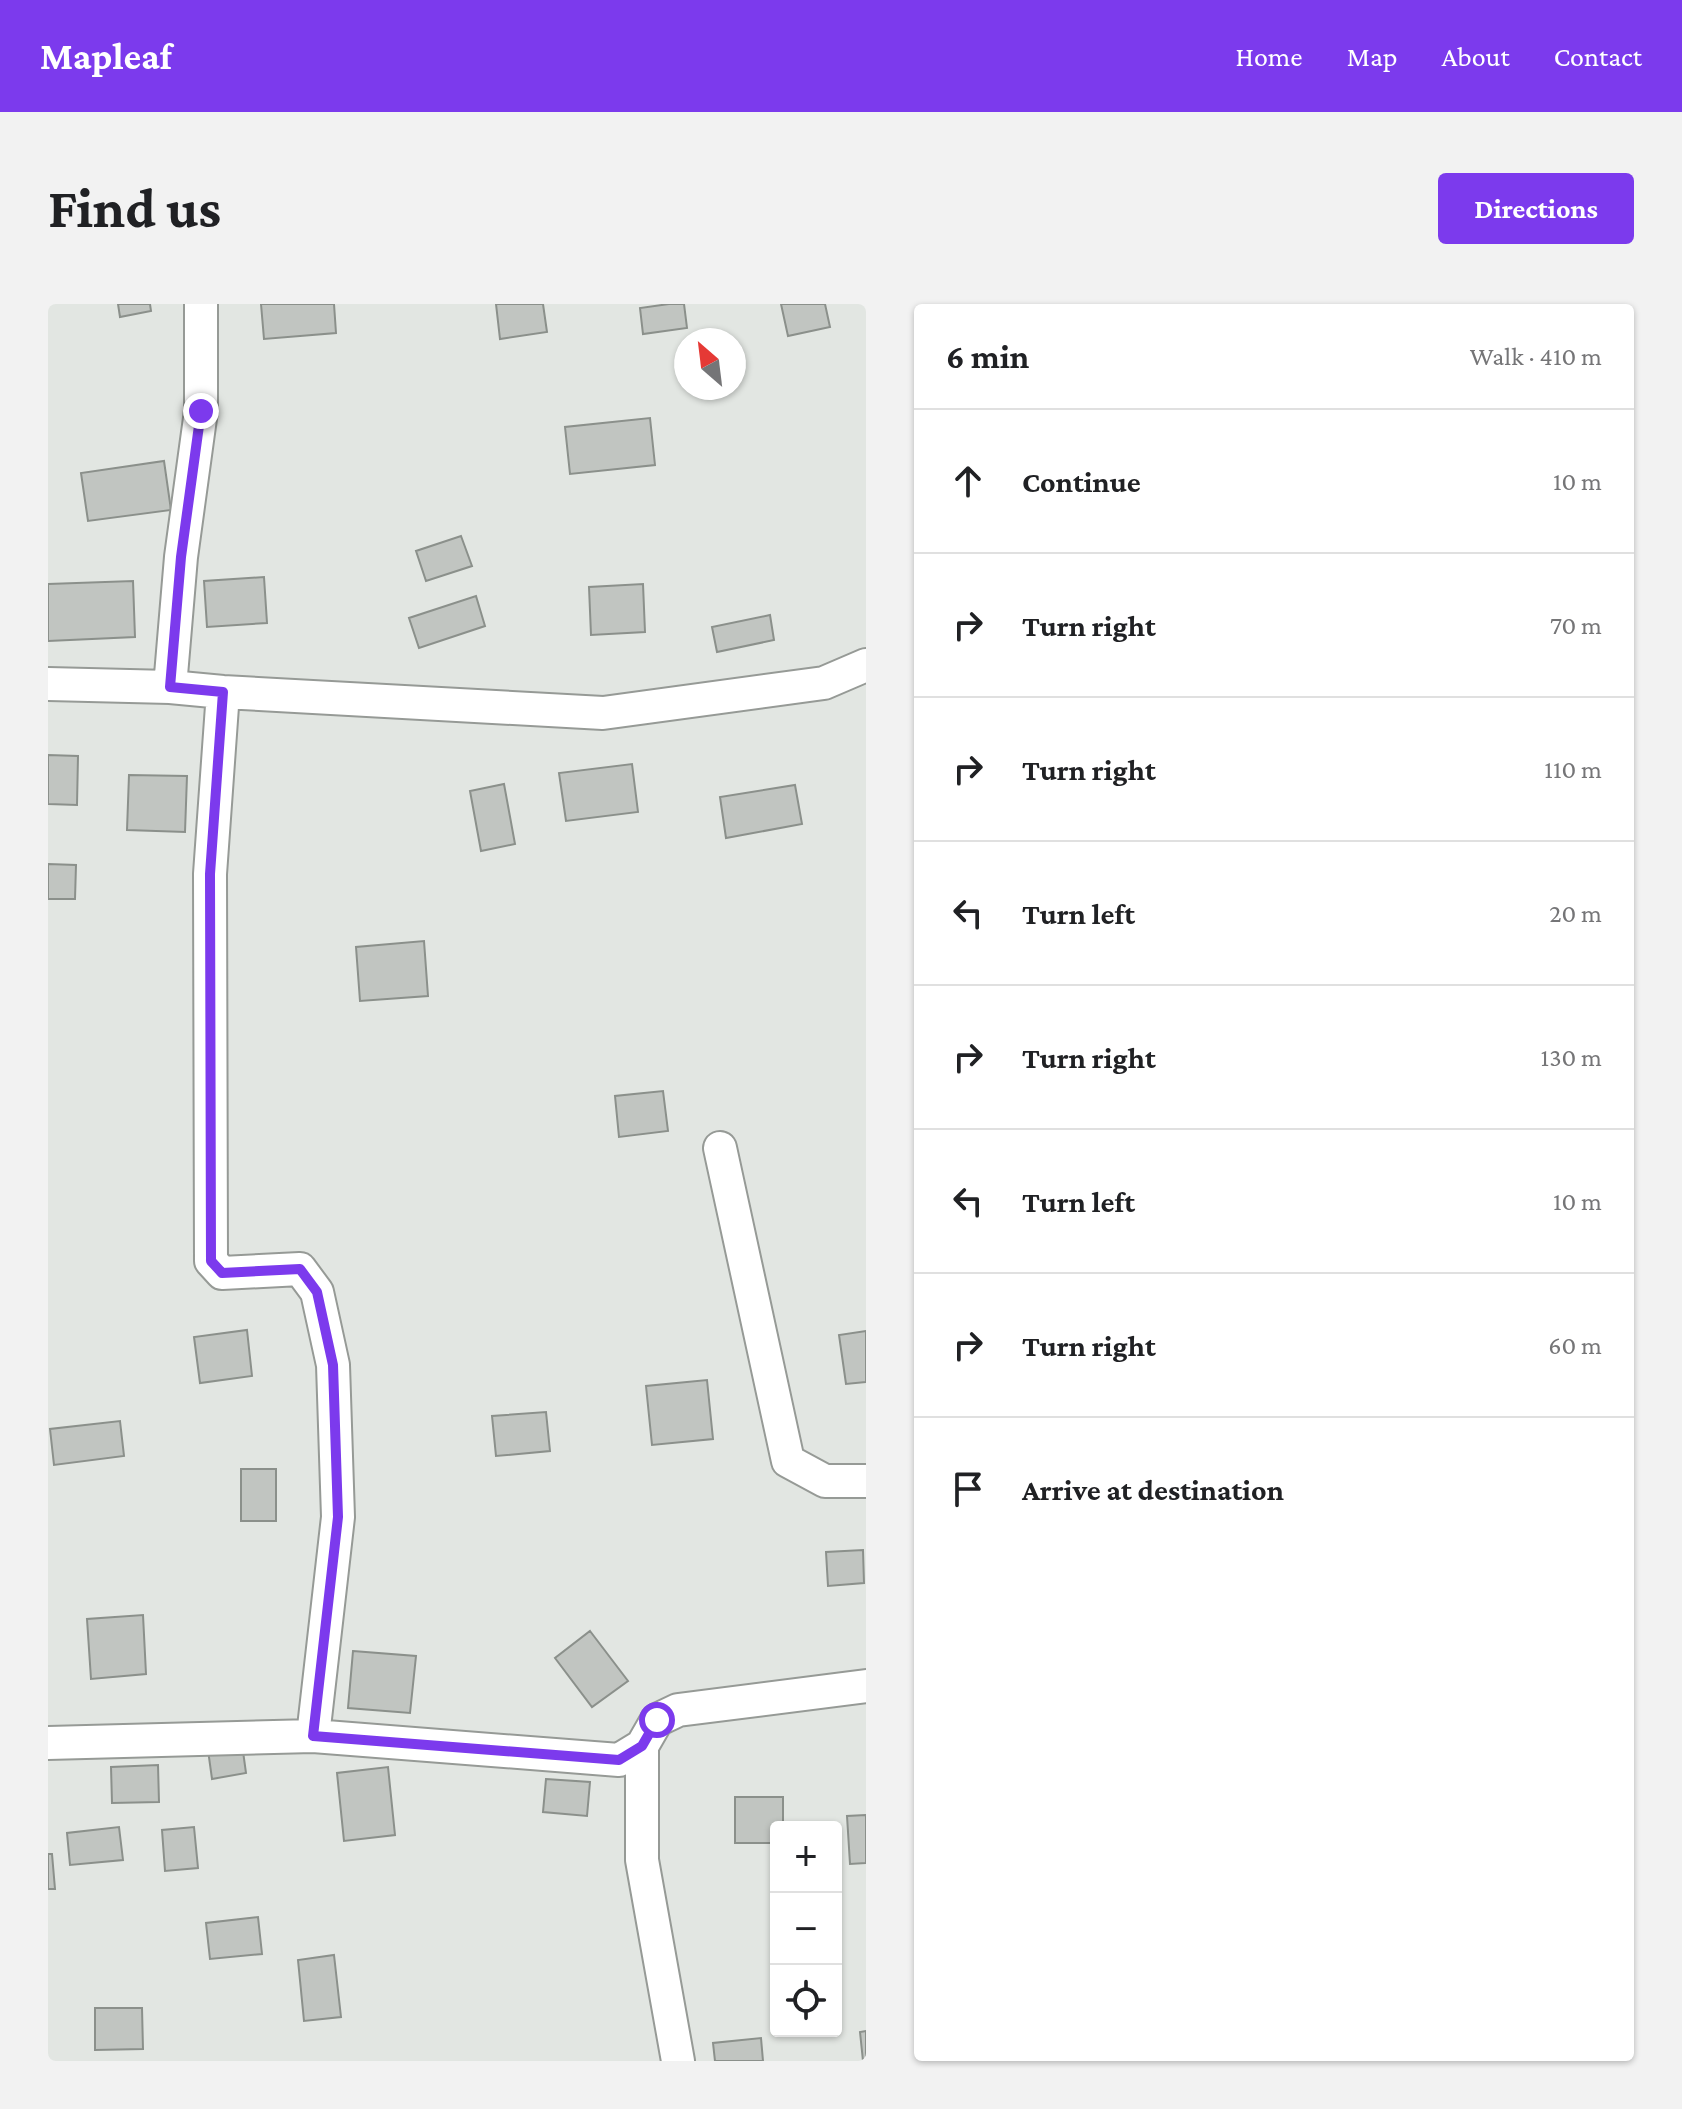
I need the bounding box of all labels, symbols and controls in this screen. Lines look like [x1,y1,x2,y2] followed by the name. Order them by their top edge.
[40,35,172,77] text: Mapleaf
[1236,41,1303,72] text: Home
[1347,41,1398,72] text: Map
[1442,41,1510,72] text: About
[1554,41,1642,72] text: Contact
[1438,173,1634,244] button: Directions
[48,177,221,239] text: Find us
[674,328,746,400] north arrow
[946,338,1029,375] text: 6 min
[1470,342,1602,371] text: Walk · 410 m
[183,393,219,429] route end
[946,459,990,503] icon: ahead
[1022,465,1141,498] text: Continue
[1553,467,1602,496] text: 10 m
[946,603,990,647] icon: right
[1022,609,1156,642] text: Turn right
[1550,611,1602,640] text: 70 m
[946,747,990,791] icon: right
[1022,753,1156,786] text: Turn right
[1544,755,1602,784] text: 110 m
[946,891,990,935] icon: left
[1022,897,1135,930] text: Turn left
[1549,899,1602,928] text: 20 m
[946,1035,990,1079] icon: right
[1022,1041,1156,1074] text: Turn right
[1541,1043,1602,1072] text: 130 m
[946,1179,990,1223] icon: left
[1022,1185,1135,1218] text: Turn left
[1553,1187,1602,1216] text: 10 m
[946,1323,990,1367] icon: right
[1022,1329,1156,1362] text: Turn right
[1548,1331,1602,1360] text: 60 m
[946,1467,990,1511] icon: arrive
[1022,1473,1284,1506] text: Arrive at destination
[639,1702,675,1738] route start
[770,1821,842,2037] map controls
[770,1821,842,1893] button: +
[770,1893,842,1965] button: −
[770,1965,842,2037] button: locate

